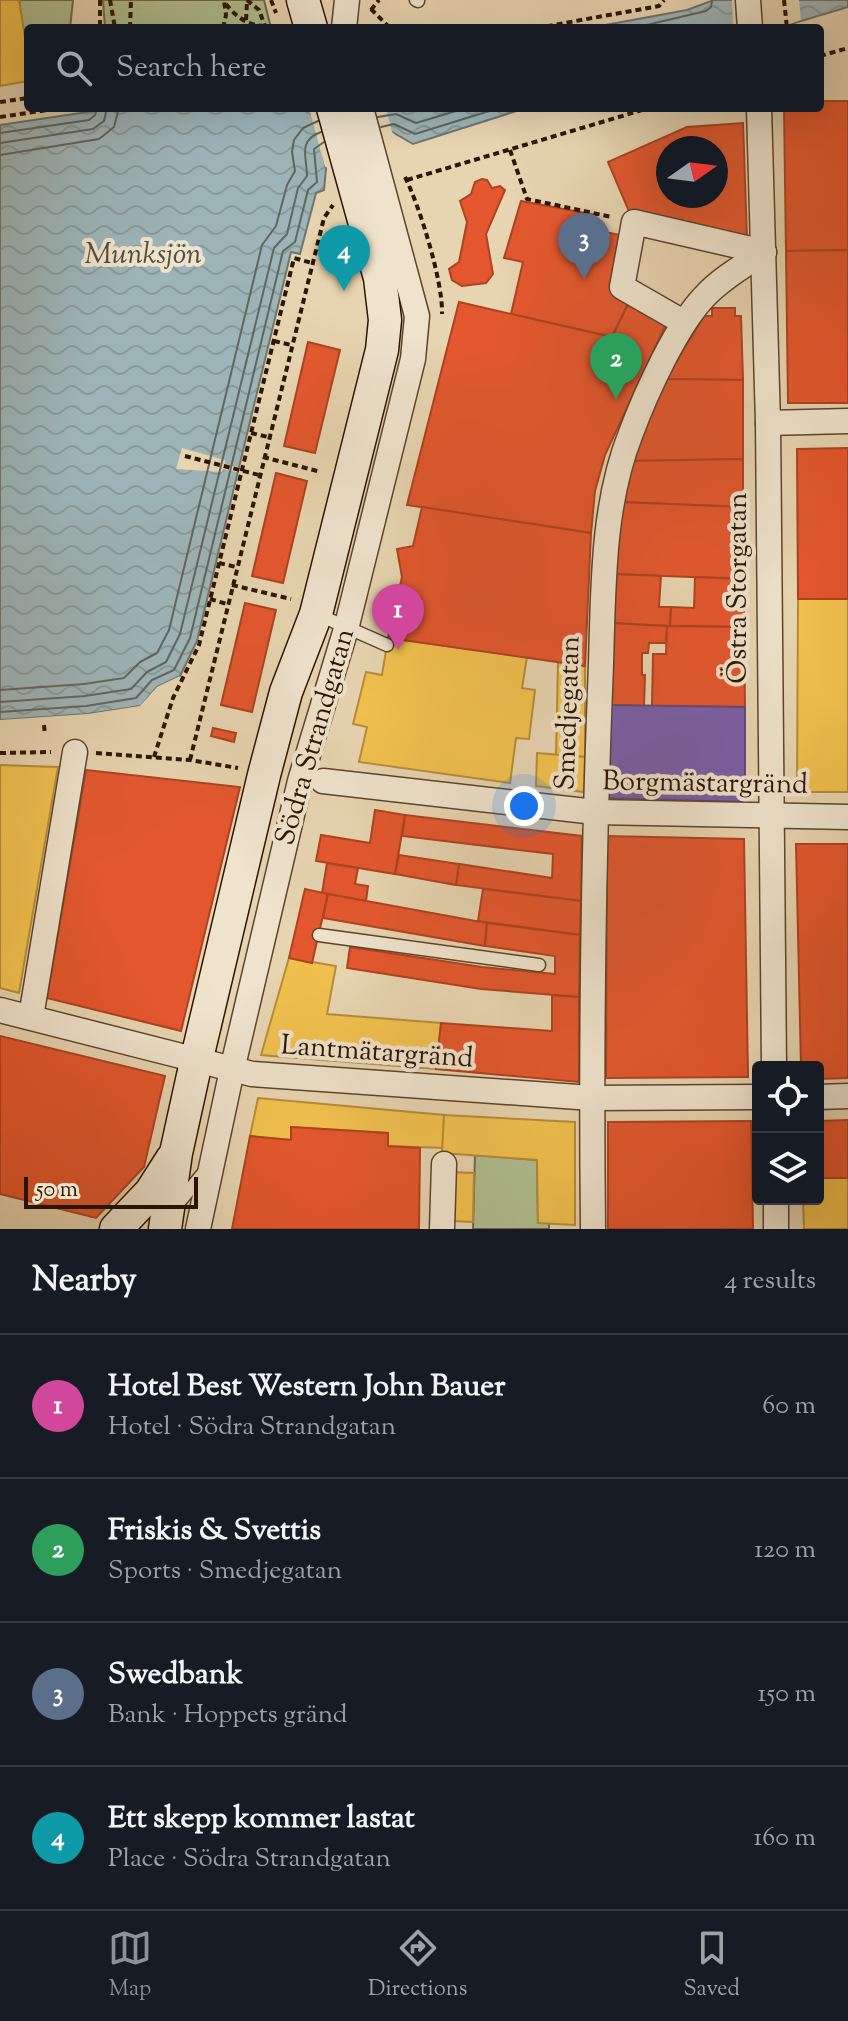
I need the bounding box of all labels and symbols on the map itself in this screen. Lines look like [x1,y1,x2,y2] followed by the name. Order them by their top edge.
[656,136,728,208] north arrow
[558,213,610,279] pin: 3
[318,225,370,291] pin: 4
[84,234,202,277] water label: Munksjön
[590,333,642,399] pin: 2
[719,492,759,684] street label: Östra Storgatan
[372,584,424,650] pin: 1
[266,624,366,850] street label: Södra Strandgatan
[546,635,592,791] street label: Smedjegatan
[602,762,808,806] street label: Borgmästargränd
[504,786,544,826] your location
[279,1026,475,1080] street label: Lantmätargränd
[24,1173,198,1209] scale bar

